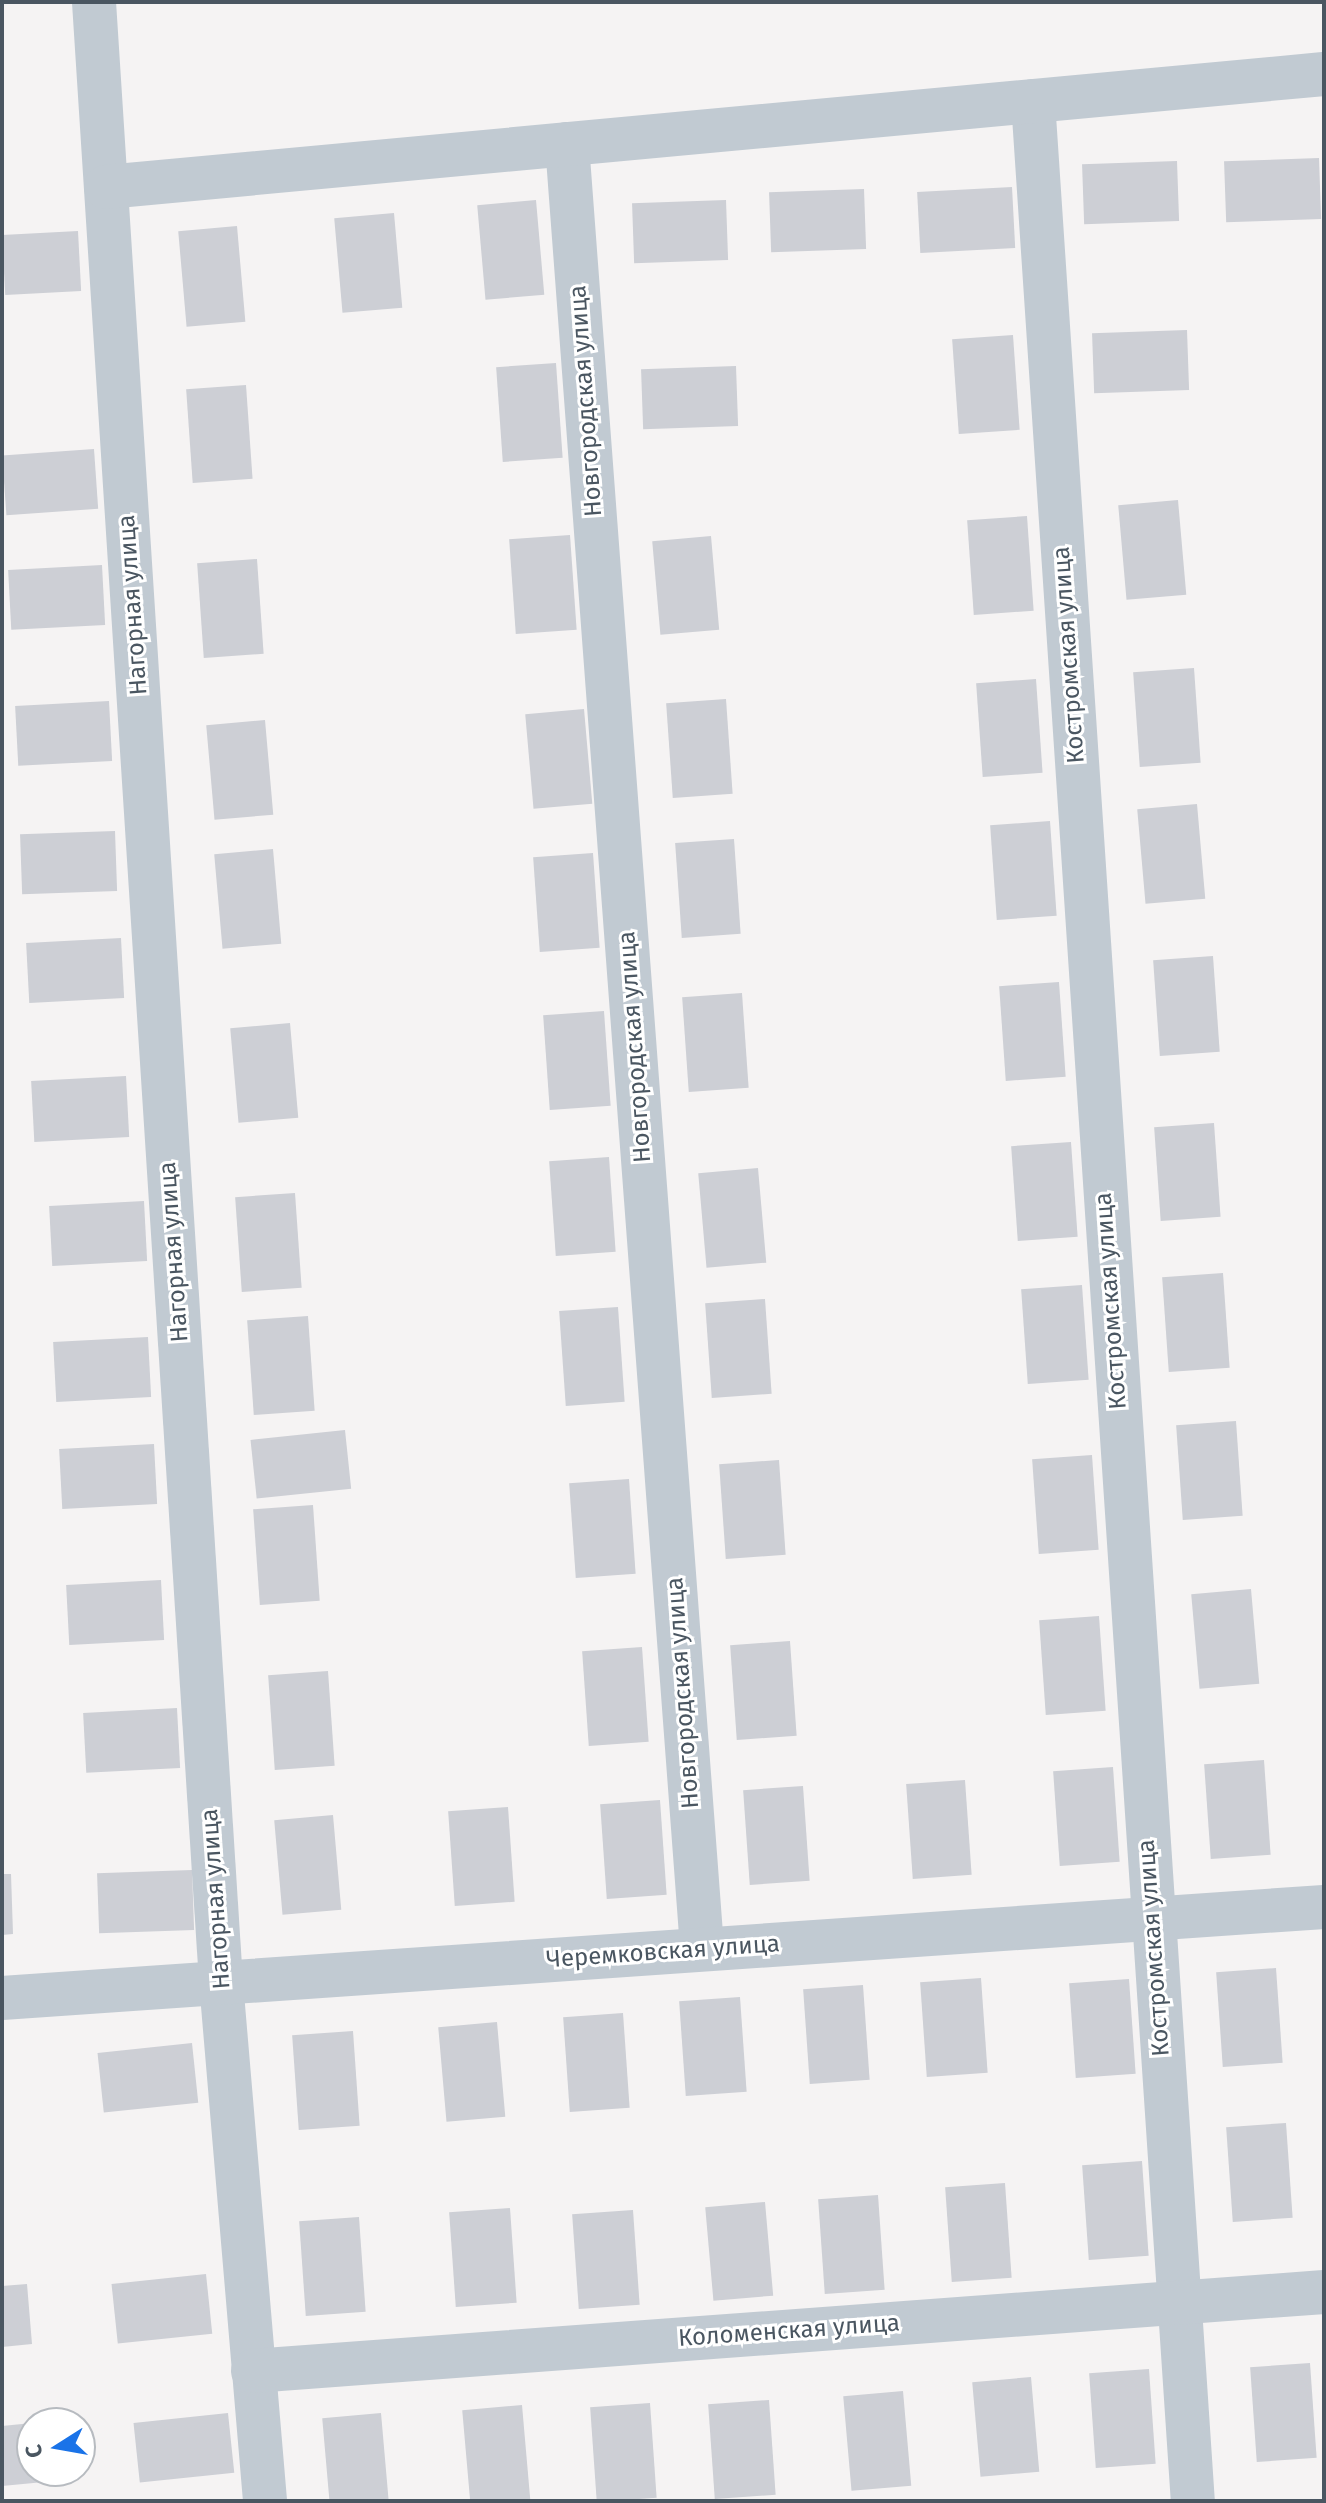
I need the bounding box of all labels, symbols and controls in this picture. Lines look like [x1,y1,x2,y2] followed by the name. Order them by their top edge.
[564,284,608,518] street label: Новгородская улица
[112,514,154,696] street label: Нагорная улица
[1047,545,1091,765] street label: Костромская улица
[613,930,657,1164] street label: Новгородская улица
[153,1161,195,1343] street label: Нагорная улица
[1089,1191,1133,1411] street label: Костромская улица
[661,1576,705,1810] street label: Новгородская улица
[195,1808,237,1990] street label: Нагорная улица
[1132,1838,1176,2058] street label: Костромская улица
[545,1929,781,1975] street label: Черемковская улица
[677,2309,901,2353] street label: Коломенская улица
[16,2407,96,2487] north arrow
[19,2443,48,2460] text: С

